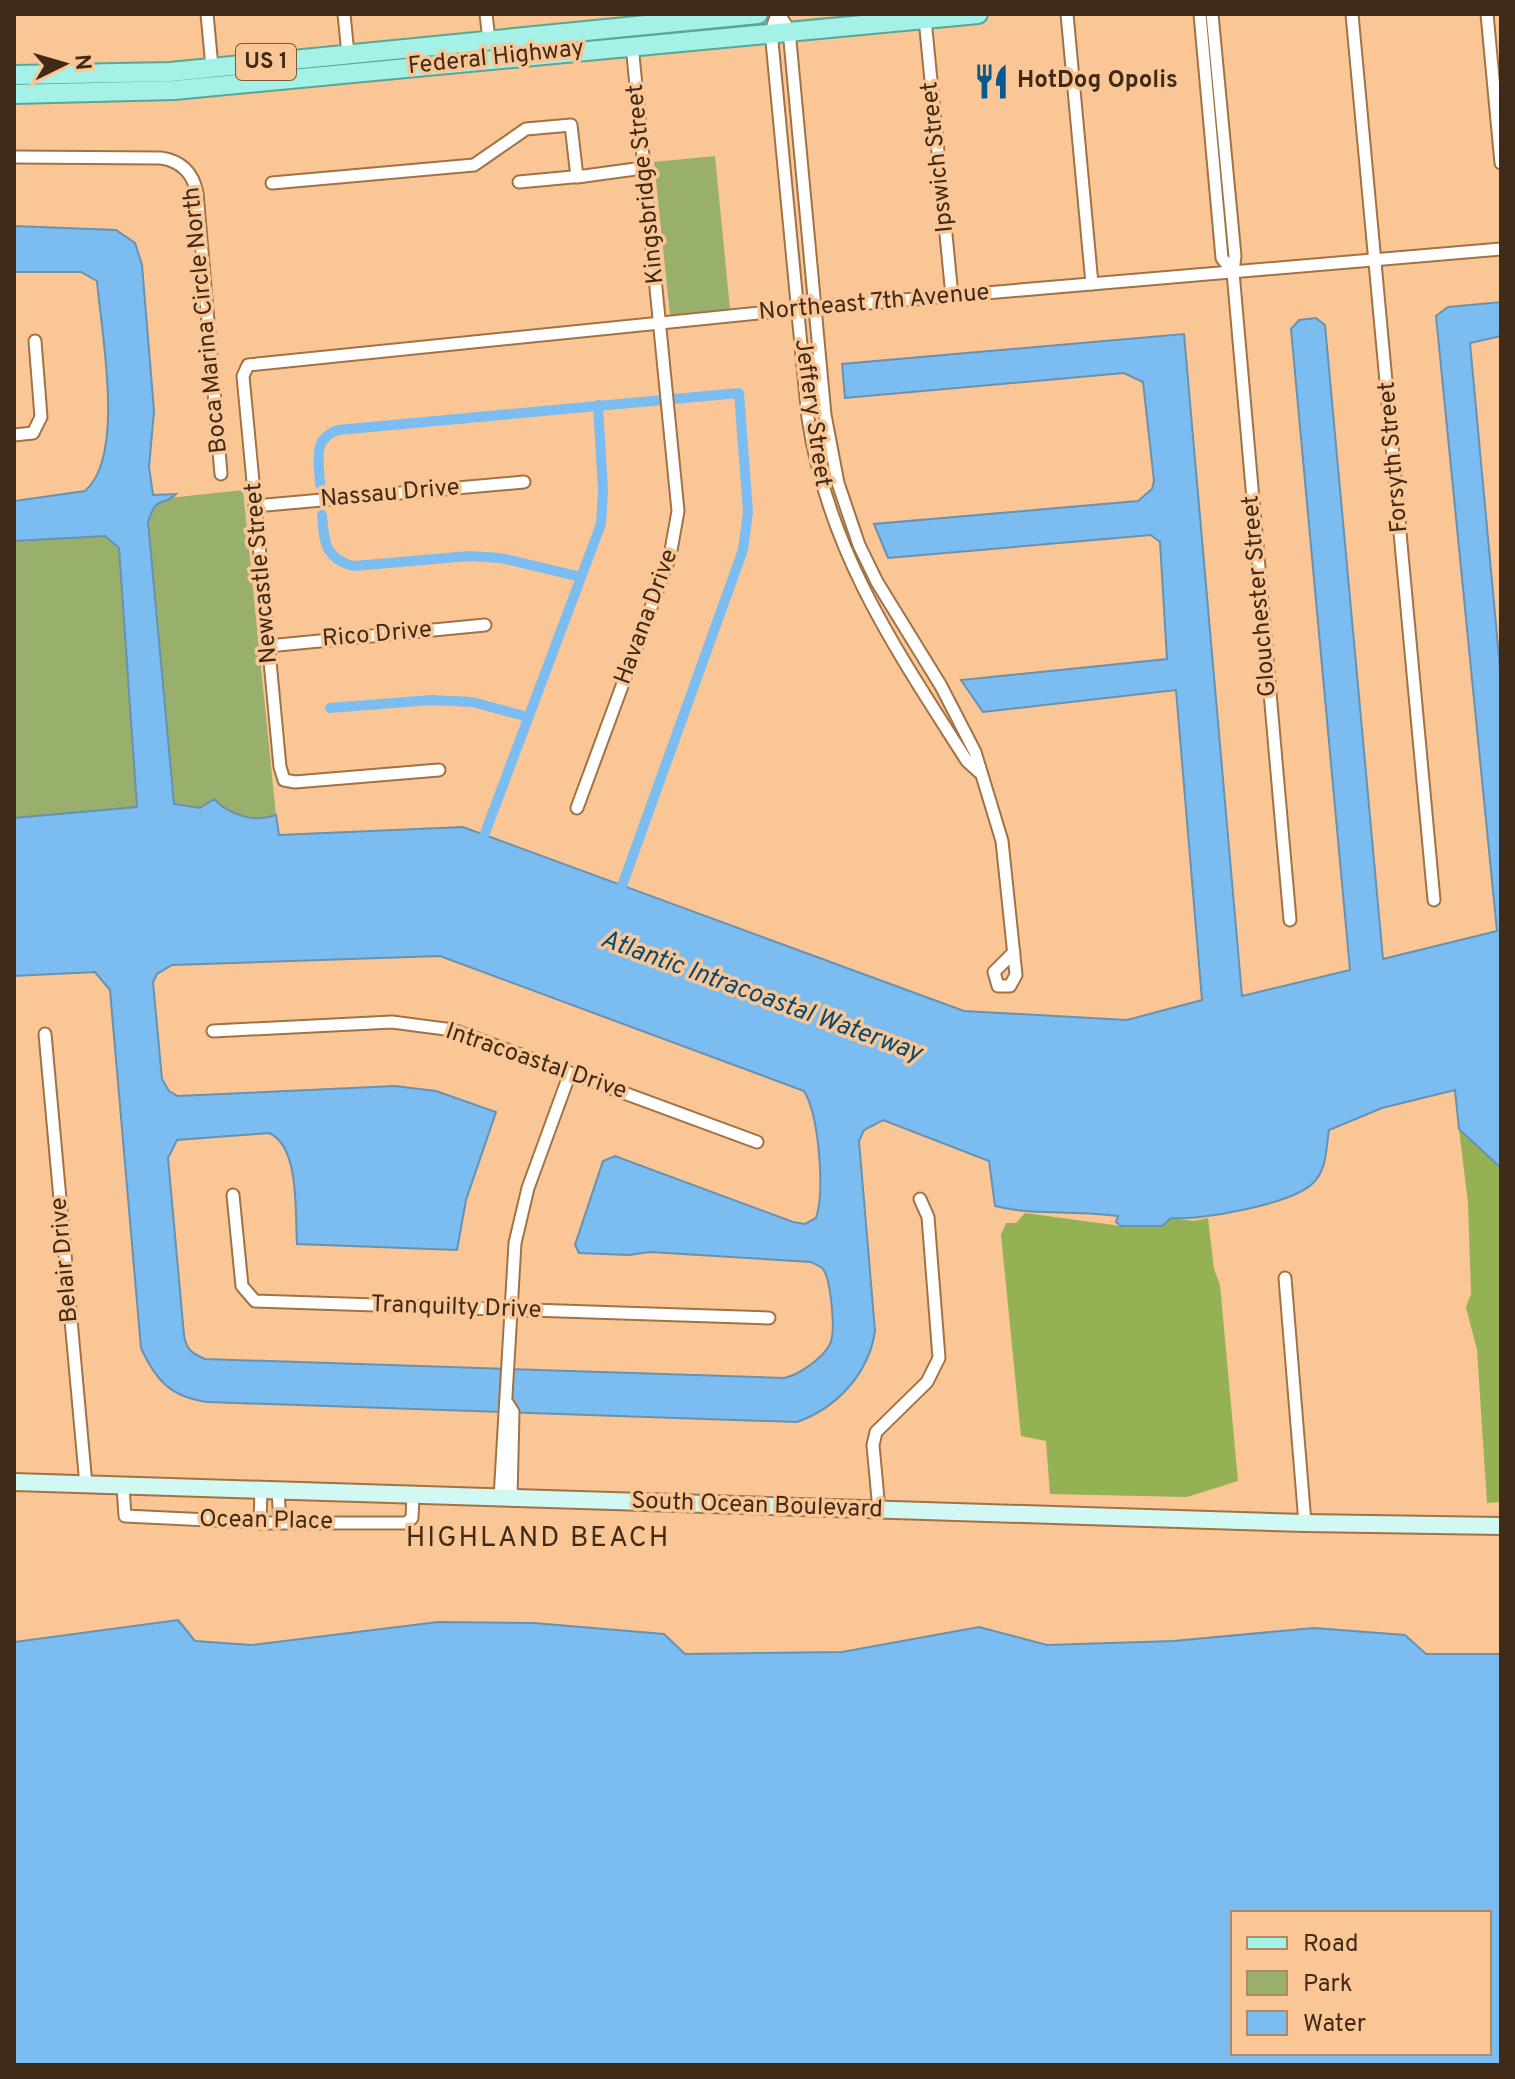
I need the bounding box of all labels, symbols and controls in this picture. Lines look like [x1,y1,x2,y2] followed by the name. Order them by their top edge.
[24,24,104,104] north arrow
[406,34,586,82] street label: Federal Highway
[236,44,296,80] road number: US 1
[67,53,96,72] text: N
[972,62,1010,100] restaurant icon: HotDog Opolis
[1017,66,1178,96] place label: HotDog Opolis
[915,80,961,234] street label: Ipswich Street
[621,83,671,285] street label: Kingsbridge Street
[177,185,235,455] street label: Boca Marina Circle North
[757,278,991,328] street label: Northeast 7th Avenue
[787,337,837,489] street label: Jeffery Street
[1372,380,1416,534] street label: Forsyth Street
[319,473,461,515] street label: Nassau Drive
[239,481,285,665] street label: Newcastle Street
[1236,494,1284,698] street label: Glouchester Street
[609,545,685,689] street label: Havana Drive
[321,615,433,655] street label: Rico Drive
[596,923,928,1071] water label: Atlantic Intracoastal Waterway
[441,1017,631,1107] street label: Intracoastal Drive
[45,1196,85,1324] street label: Belair Drive
[370,1290,542,1326] street label: Tranquilty Drive
[631,1487,883,1525] street label: South Ocean Boulevard
[199,1505,333,1537] street label: Ocean Place
[406,1521,670,1557] district label: HIGHLAND BEACH
[1231,1911,1491,2055] legend
[1303,1930,1359,1960] text: Road
[1303,1970,1353,2000] text: Park
[1303,2010,1366,2040] text: Water

